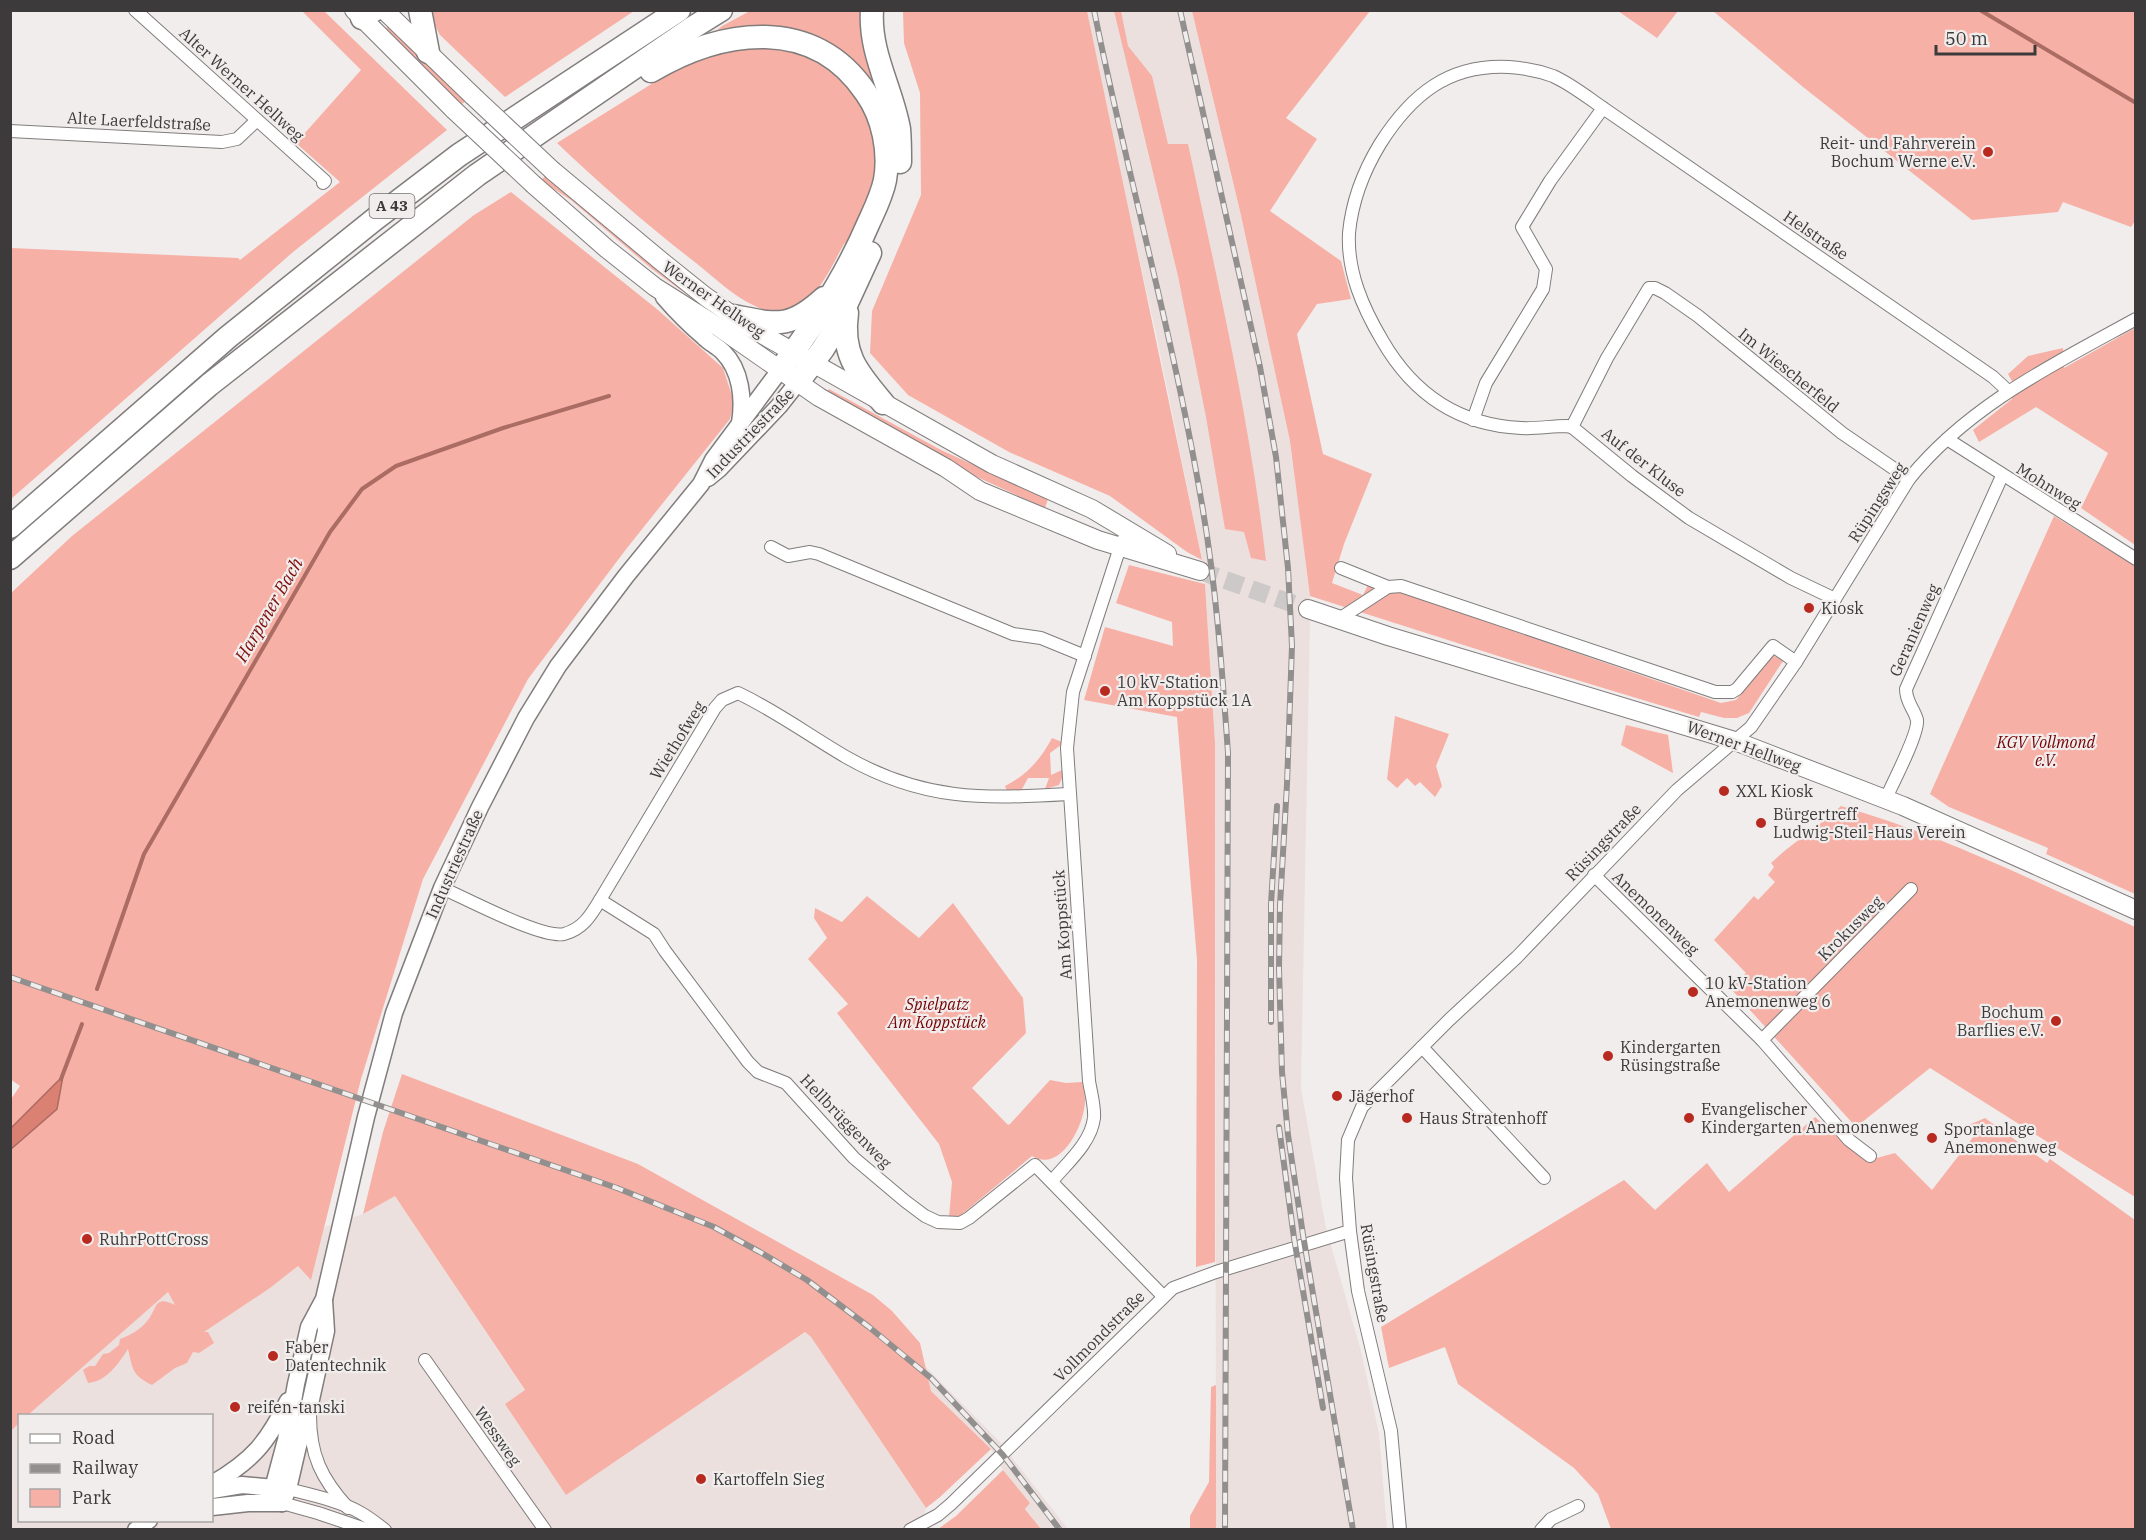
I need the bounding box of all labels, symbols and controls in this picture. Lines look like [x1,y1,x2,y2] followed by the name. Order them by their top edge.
[1936,18,2035,56] scale bar
[175,23,309,146] street label: Alter Werner Hellweg
[1945,27,1988,50] text: 50 m
[66,107,212,135] street label: Alte Laerfeldstraße
[1819,133,1976,171] place label: Reit- und Fahrverein Bochum Werne e.V.
[1981,145,1995,159] marker: Reit- und Fahrverein Bochum Werne e.V.
[370,194,414,218] road number: A 43
[1780,206,1852,264] street label: Helstraße
[659,256,769,342] street label: Werner Hellweg
[1735,323,1844,417] street label: Im Wiescherfeld
[702,384,798,482] street label: Industriestraße
[1598,423,1690,501] street label: Auf der Kluse
[1844,458,1911,546] street label: Rüpingsweg
[2013,458,2085,514] street label: Mohnweg
[229,553,308,667] water label: Harpener Bach
[1885,580,1943,679] street label: Geranienweg
[1821,598,1864,618] place label: Kiosk
[1802,601,1816,615] marker: Kiosk
[1117,672,1252,710] place label: 10 kV-Station Am Koppstück 1A
[1098,684,1112,698] marker: 10 kV-Station Am Koppstück 1A
[645,697,709,783] street label: Wiethofweg
[1684,716,1804,776] street label: Werner Hellweg
[1996,732,2096,770] park label: KGV Vollmond e.V.
[1736,781,1814,801] place label: XXL Kiosk
[1717,784,1731,798] marker: XXL Kiosk
[1561,799,1645,885] street label: Rüsingstraße
[1773,804,1966,842] place label: Bürgertreff Ludwig-Steil-Haus Verein
[421,806,487,922] street label: Industriestraße
[1754,816,1768,830] marker: Bürgertreff Ludwig-Steil-Haus Verein
[1609,867,1704,959] street label: Anemonenweg
[1048,869,1076,981] street label: Am Koppstück
[1813,891,1887,965] street label: Krokusweg
[1705,973,1831,1011] place label: 10 kV-Station Anemonenweg 6
[1686,985,1700,999] marker: 10 kV-Station Anemonenweg 6
[887,994,986,1032] park label: Spielpatz Am Koppstück
[1957,1002,2044,1040] place label: Bochum Barflies e.V.
[2049,1014,2063,1028] marker: Bochum Barflies e.V.
[1620,1037,1721,1075] place label: Kindergarten Rüsingstraße
[1601,1049,1615,1063] marker: Kindergarten Rüsingstraße
[796,1070,896,1172] street label: Hellbrüggenweg
[1349,1086,1415,1106] place label: Jägerhof
[1330,1089,1344,1103] marker: Jägerhof
[1701,1099,1919,1137] place label: Evangelischer Kindergarten Anemonenweg
[1419,1108,1548,1128] place label: Haus Stratenhoff
[1400,1111,1414,1125] marker: Haus Stratenhoff
[1682,1111,1696,1125] marker: Evangelischer Kindergarten Anemonenweg
[1944,1119,2057,1157] place label: Sportanlage Anemonenweg
[1925,1131,1939,1145] marker: Sportanlage Anemonenweg
[1356,1222,1394,1324] street label: Rüsingstraße
[99,1229,209,1249] place label: RuhrPottCross
[80,1232,94,1246] marker: RuhrPottCross
[1049,1286,1149,1386] street label: Vollmondstraße
[285,1337,387,1375] place label: Faber Datentechnik
[266,1349,280,1363] marker: Faber Datentechnik
[247,1397,345,1417] place label: reifen-tanski
[228,1400,242,1414] marker: reifen-tanski
[470,1402,526,1470] street label: Wessweg
[18,1414,213,1522] legend
[72,1426,115,1449] text: Road
[72,1456,138,1479] text: Railway
[713,1469,825,1489] place label: Kartoffeln Sieg
[694,1472,708,1486] marker: Kartoffeln Sieg
[72,1486,112,1509] text: Park

